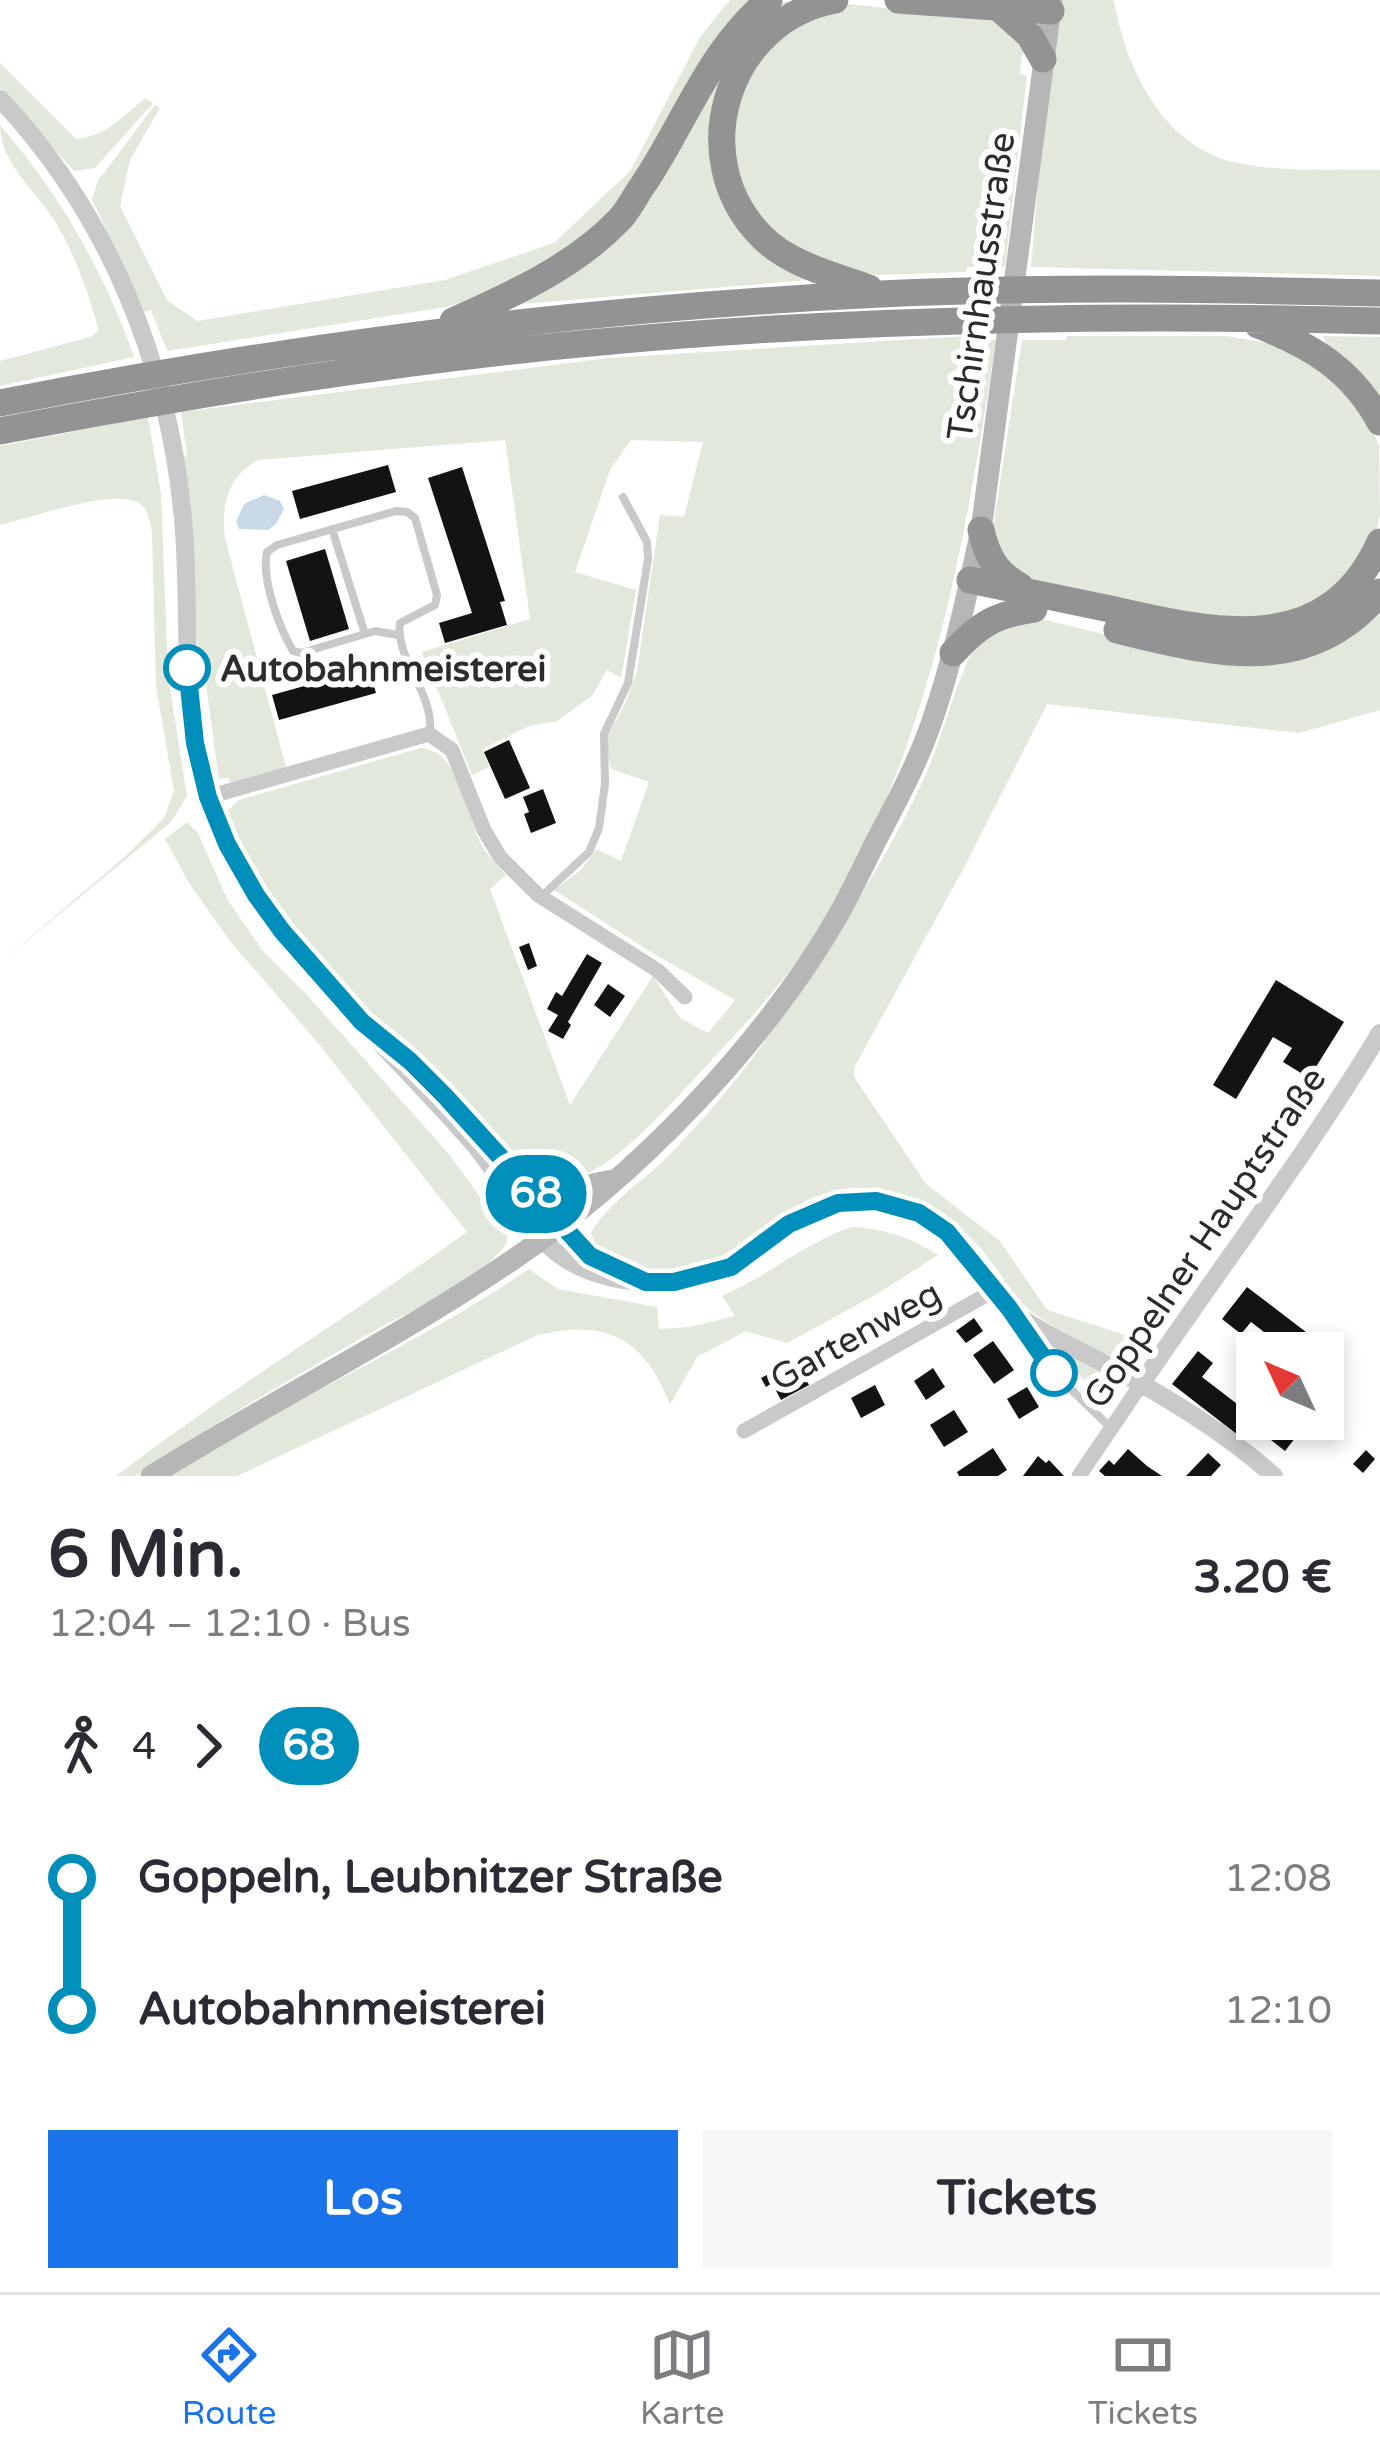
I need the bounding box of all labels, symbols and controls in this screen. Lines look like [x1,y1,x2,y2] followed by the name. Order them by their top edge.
[939,129,1024,443] street label: Tschirnhausstraße
[165,646,209,690] marker: Autobahnmeisterei
[220,648,546,691] place label: Autobahnmeisterei
[1075,1059,1335,1417] street label: Goppelner Hauptstraße
[482,1155,590,1233] line badge: 68
[510,1168,562,1219] text: 68
[763,1272,948,1401] street label: Gartenweg
[1236,1332,1344,1440] north arrow
[1236,1332,1344,1440] map controls
[1032,1351,1076,1395] unlabelled marker
[48,1515,244,1595] text: 6 Min.
[1193,1551,1332,1605] text: 3.20 €
[48,1600,411,1647] text: 12:04 – 12:10 · Bus
[48,1713,114,1779] icon: walk
[175,1713,241,1779] icon: forward
[283,1720,335,1771] text: 68
[132,1723,157,1770] text: 4
[138,1851,723,1905] text: Goppeln, Leubnitzer Straße
[1224,1855,1332,1902] text: 12:08
[138,1983,546,2037] text: Autobahnmeisterei
[1224,1987,1332,2034] text: 12:10
[48,2130,678,2268] button: Los
[702,2130,1332,2268] button: Tickets
[182,2322,276,2433] tab: Route
[640,2322,724,2433] tab: Karte
[1088,2322,1198,2433] tab: Tickets

